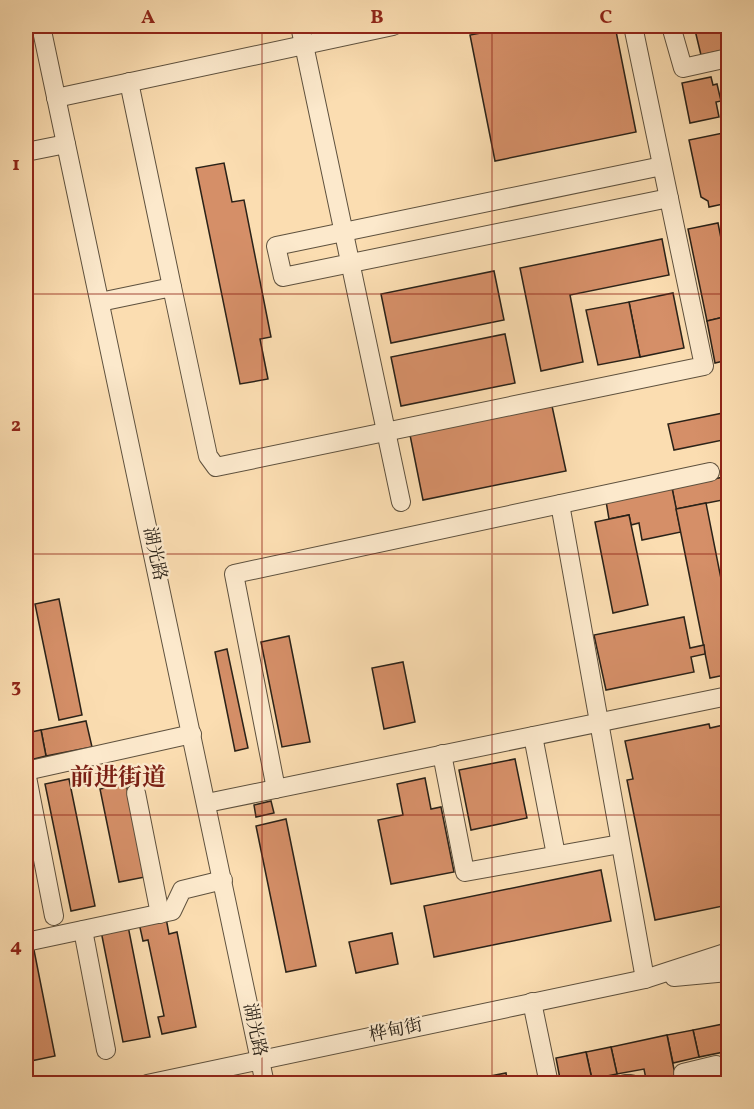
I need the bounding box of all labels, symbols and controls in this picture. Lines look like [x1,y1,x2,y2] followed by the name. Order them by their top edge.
[141,4,155,32] text: A
[370,4,384,32] text: B
[600,4,613,32] text: C
[12,151,20,179] text: 1
[11,412,21,440] text: 2
[136,525,172,583] street label: 湖光路
[11,673,21,701] text: 3
[70,762,166,796] district label: 前进街道
[10,933,22,961] text: 4
[236,1001,272,1059] street label: 湖光路
[367,1013,425,1049] street label: 桦甸街

